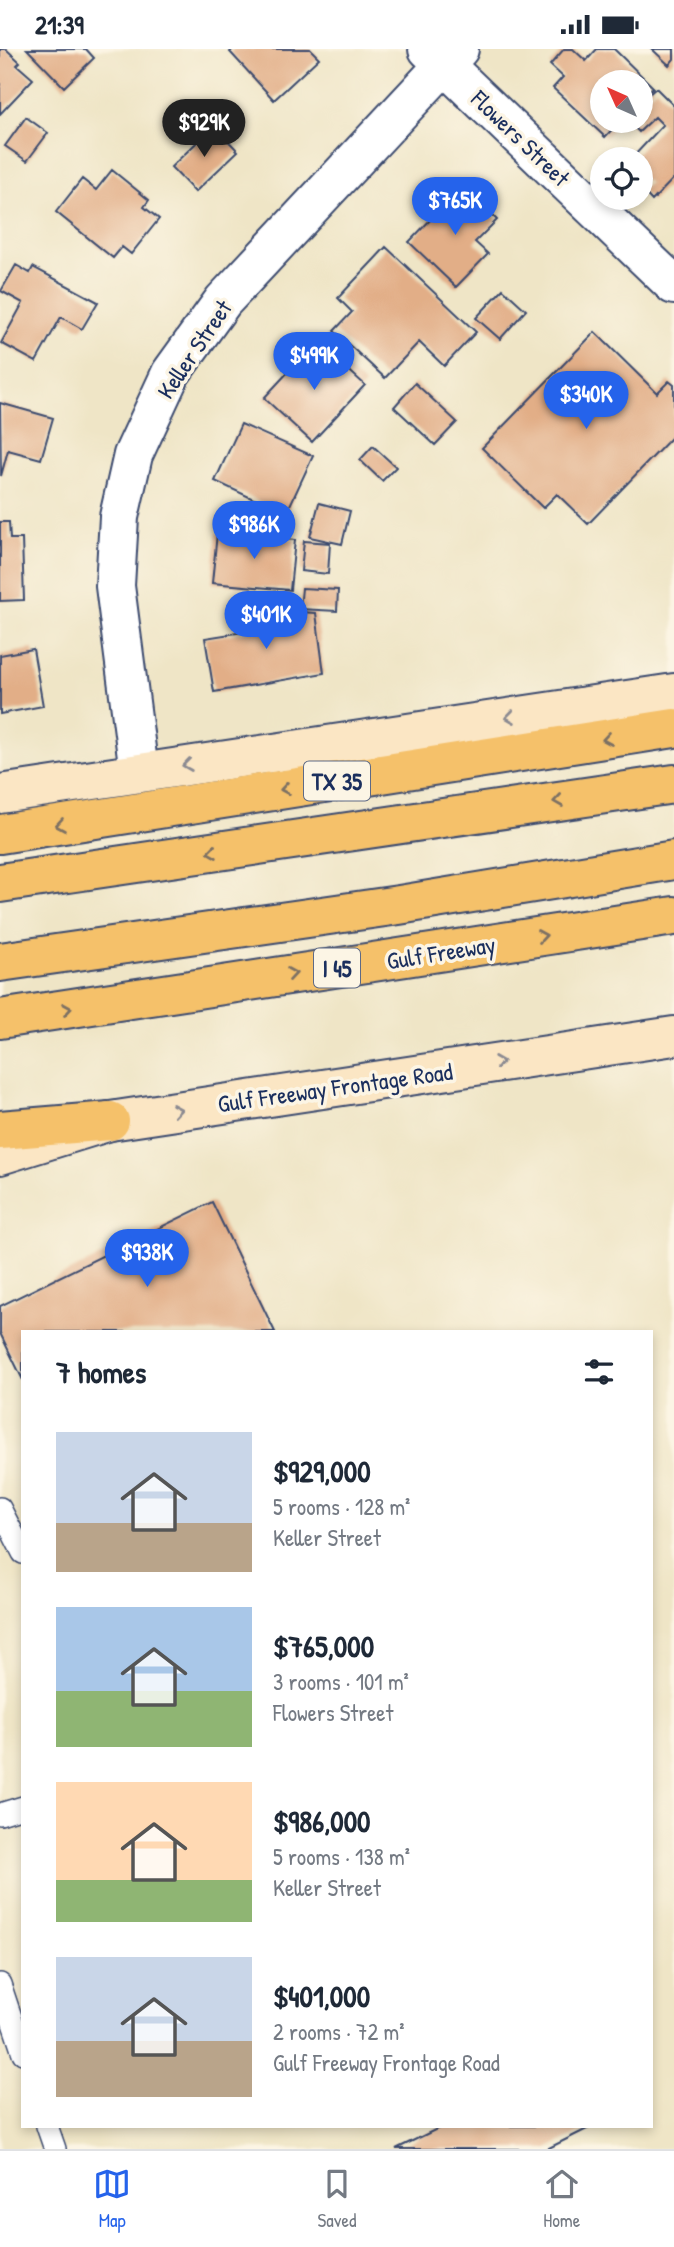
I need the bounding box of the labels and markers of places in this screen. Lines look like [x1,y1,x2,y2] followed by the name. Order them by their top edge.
[155,99,253,159] pin: $929K
[406,177,504,237] pin: $765K
[265,333,363,392] pin: $499K
[537,371,635,431] pin: $340K
[205,501,303,561] pin: $986K
[217,591,315,651] pin: $401K
[98,1229,196,1289] pin: $938K

